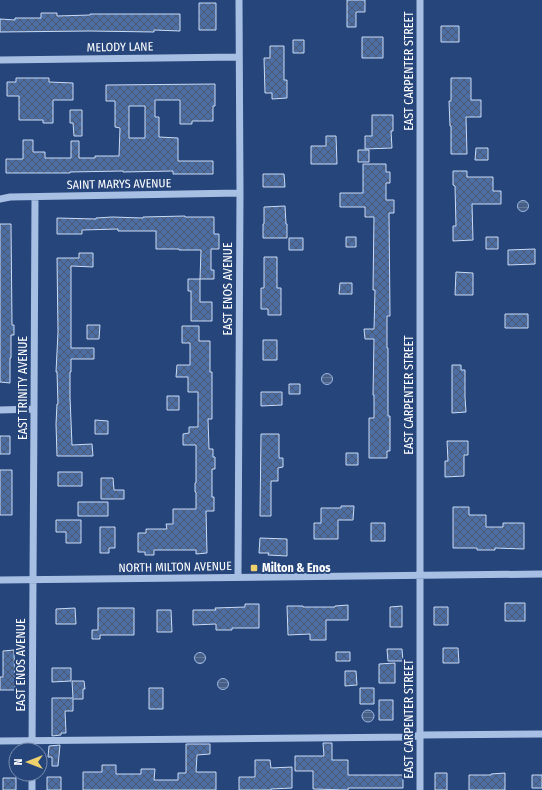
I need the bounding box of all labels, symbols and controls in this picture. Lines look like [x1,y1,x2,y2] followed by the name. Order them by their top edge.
[402,11,416,131] street label: EAST CARPENTER STREET
[87,39,154,55] street label: MELODY LANE
[67,176,172,192] street label: SAINT MARYS AVENUE
[221,242,235,336] street label: EAST ENOS AVENUE
[402,335,416,455] street label: EAST CARPENTER STREET
[16,336,30,440] street label: EAST TRINITY AVENUE
[118,559,232,575] street label: NORTH MILTON AVENUE
[262,561,331,575] place label: Milton & Enos
[249,563,259,573] marker: Milton & Enos
[14,618,28,712] street label: EAST ENOS AVENUE
[402,659,416,779] street label: EAST CARPENTER STREET
[8,742,48,782] north arrow
[12,759,25,765] text: N

